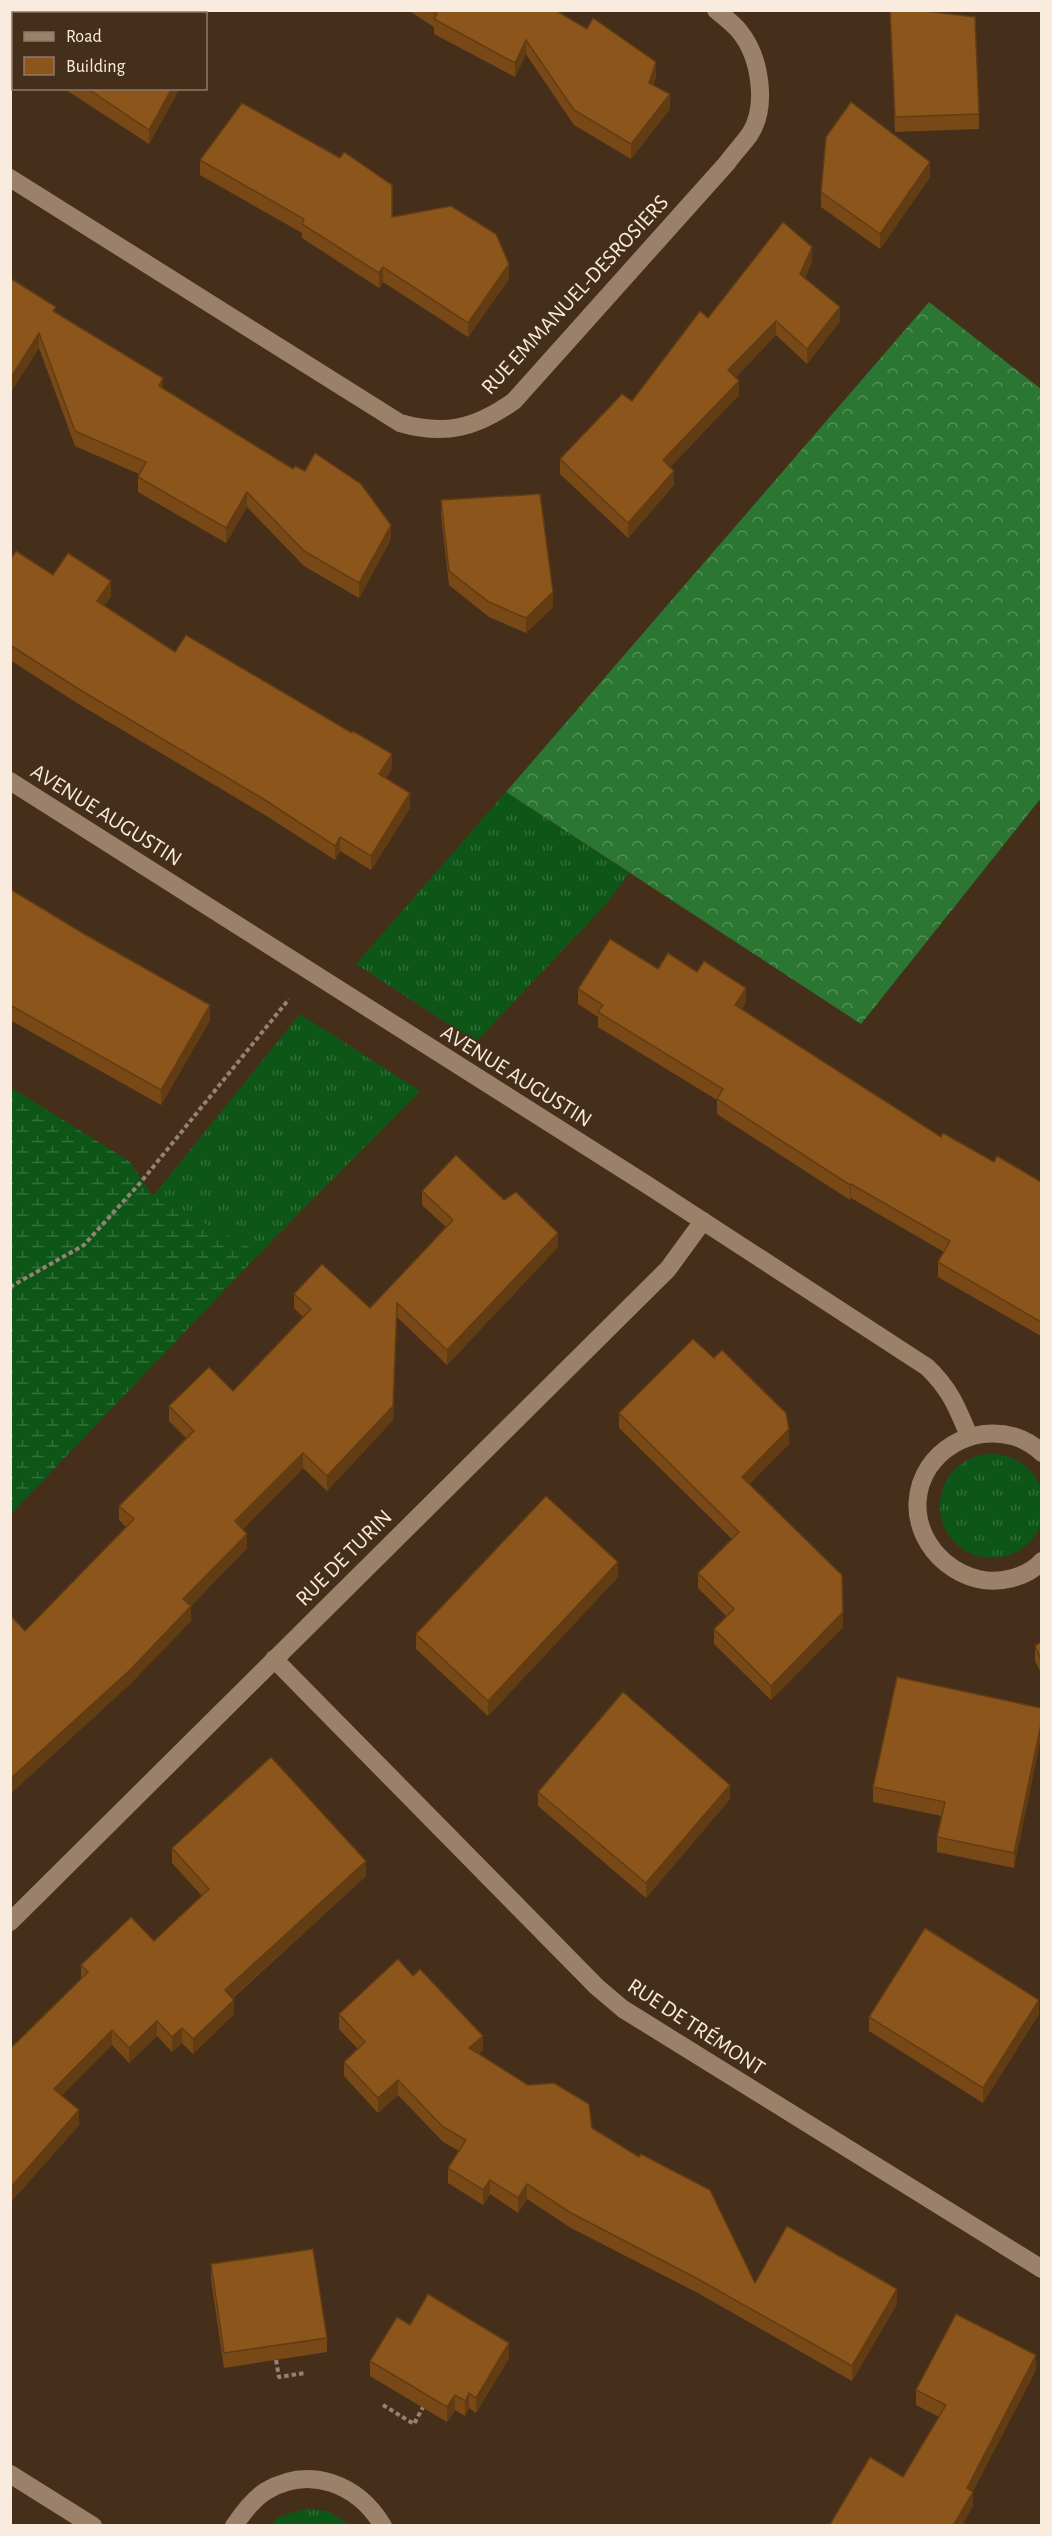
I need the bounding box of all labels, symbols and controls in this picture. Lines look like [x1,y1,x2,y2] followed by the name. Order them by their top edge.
[12,12,207,90] legend
[66,28,102,46] text: Road
[66,58,126,76] text: Building
[477,191,672,398] street label: RUE EMMANUEL-DESROSIERS
[27,760,186,870] street label: AVENUE AUGUSTIN
[437,1021,596,1131] street label: AVENUE AUGUSTIN
[291,1505,396,1610] street label: RUE DE TURIN
[624,1974,770,2079] street label: RUE DE TRÉMONT

